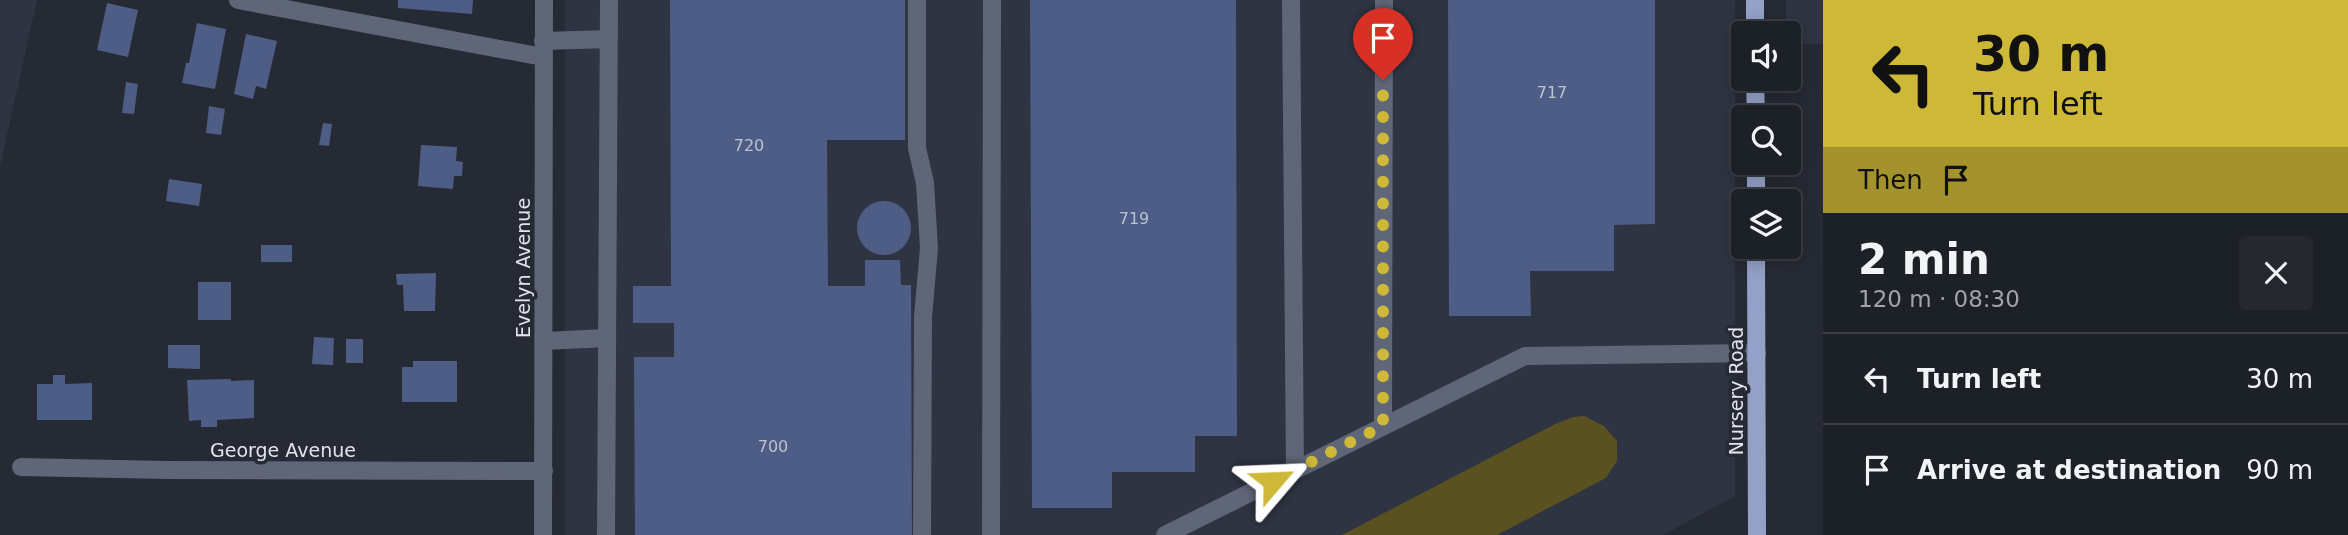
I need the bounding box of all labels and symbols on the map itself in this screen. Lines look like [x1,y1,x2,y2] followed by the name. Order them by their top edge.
[1353,8,1413,80] pin
[1537,83,1567,102] house number: 717
[734,136,764,155] house number: 720
[512,198,534,338] street label: Evelyn Avenue
[1119,209,1149,228] house number: 719
[1725,327,1747,455] street label: Nursery Road
[758,437,788,456] house number: 700
[210,439,356,461] street label: George Avenue
[1236,444,1310,518] position arrow

